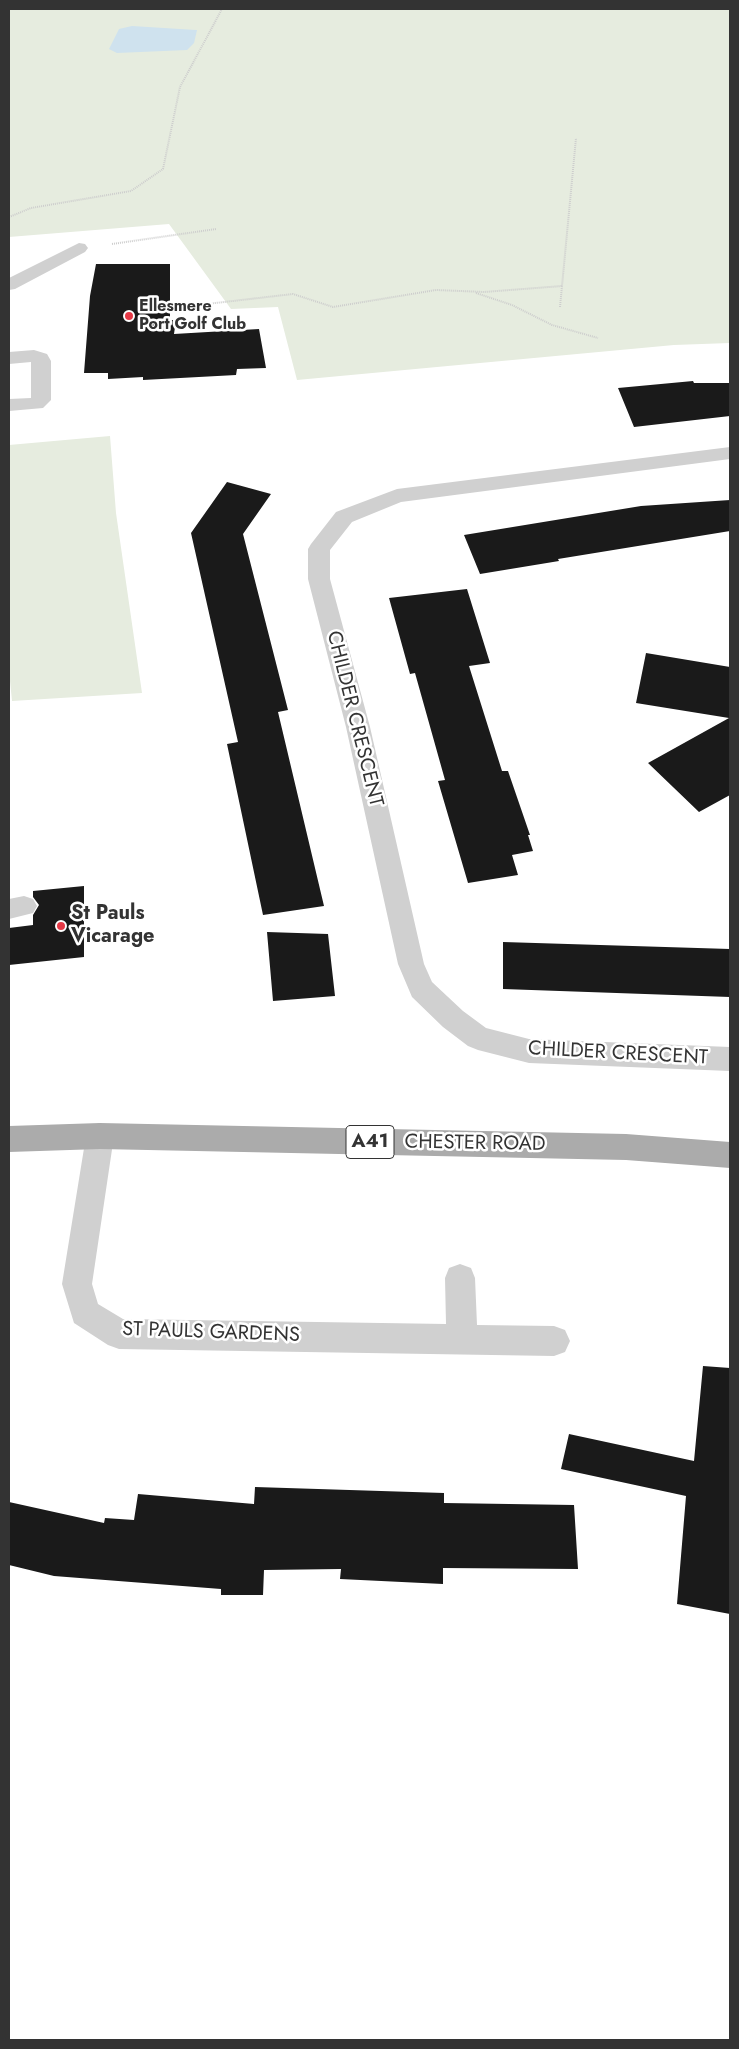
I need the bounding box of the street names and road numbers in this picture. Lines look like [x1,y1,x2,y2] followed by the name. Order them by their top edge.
[321,629,387,809] street label: CHILDER CRESCENT
[527,1037,709,1071] street label: CHILDER CRESCENT
[346,1126,394,1158] road number: A41
[404,1131,546,1157] street label: CHESTER ROAD
[122,1318,300,1348] street label: ST PAULS GARDENS

